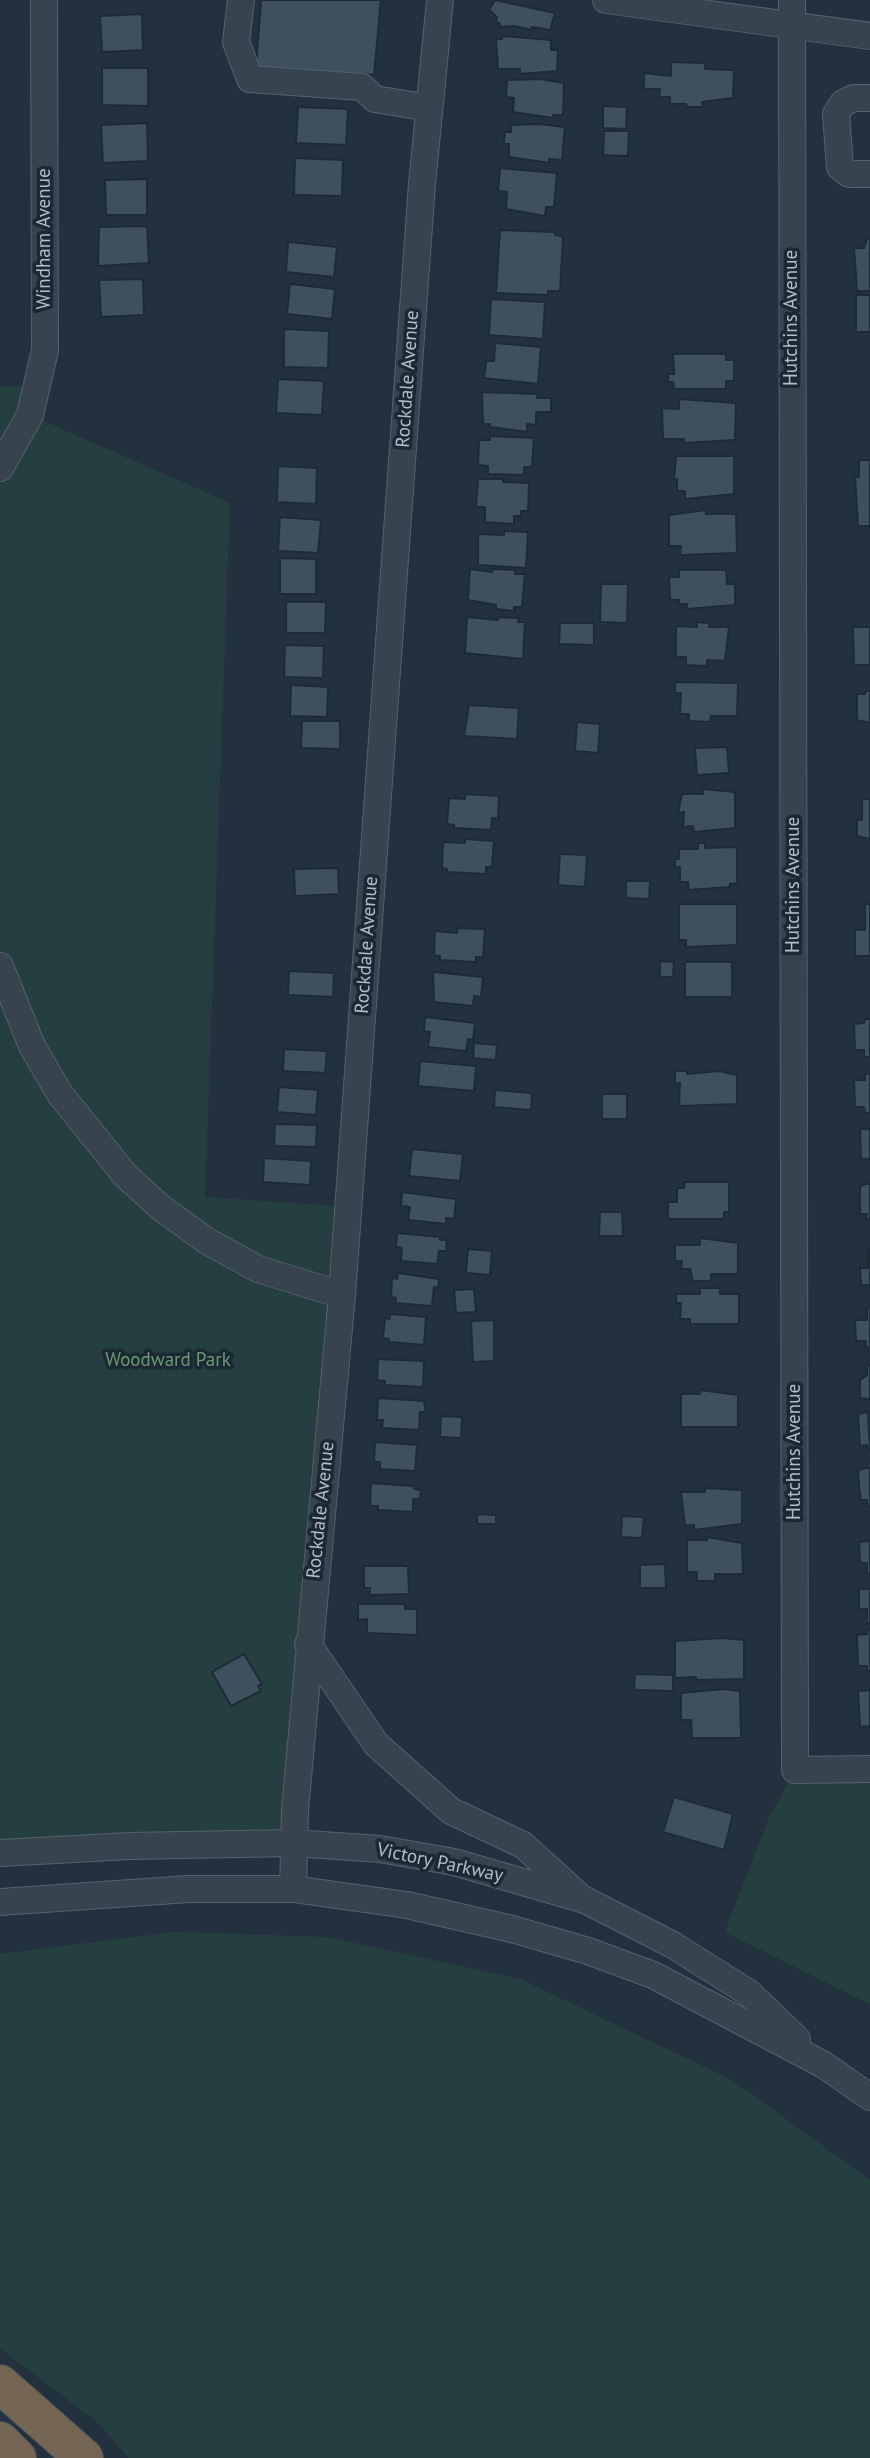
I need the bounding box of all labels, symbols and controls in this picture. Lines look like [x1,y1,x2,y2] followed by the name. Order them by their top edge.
[34,168,56,310] street label: Windham Avenue
[781,250,803,386] street label: Hutchins Avenue
[392,310,424,448] street label: Rockdale Avenue
[783,817,805,953] street label: Hutchins Avenue
[351,876,383,1014] street label: Rockdale Avenue
[105,1350,231,1372] park label: Woodward Park
[784,1384,806,1520] street label: Hutchins Avenue
[302,1440,340,1580] street label: Rockdale Avenue
[375,1838,505,1888] street label: Victory Parkway

